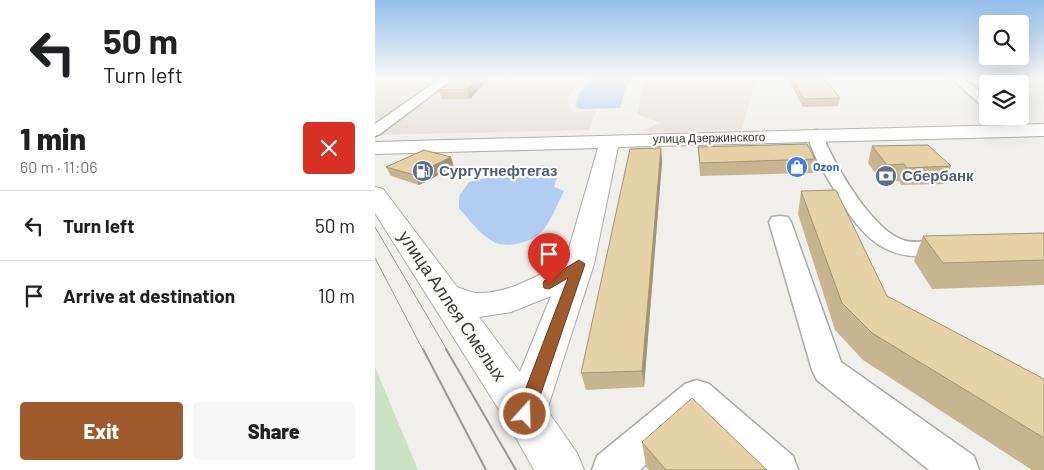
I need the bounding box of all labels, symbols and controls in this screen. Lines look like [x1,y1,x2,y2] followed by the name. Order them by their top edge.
[979,15,1029,125] map controls
[979,15,1029,65] button: search
[103,19,178,61] text: 50 m
[20,20,85,85] icon: left
[103,61,183,87] text: Turn left
[979,75,1029,125] button: layers
[20,120,86,156] text: 1 min
[303,122,355,174] button: close
[652,129,766,146] street label: улица Дзержинского
[785,155,809,179] shop icon: Ozon
[20,157,97,176] text: 60 m · 11:06
[411,159,435,183] fuel station icon: Сургутнефтегаз
[813,159,839,173] place label: Ozon
[439,161,558,179] place label: Сургутнефтегаз
[874,164,898,188] bank icon: Сбербанк
[902,166,974,184] place label: Сбербанк
[20,212,48,240] icon: left
[63,214,134,237] text: Turn left
[315,214,355,237] text: 50 m
[394,226,511,385] street label: улица Аллея Смелых
[528,233,570,284] pin
[535,240,563,268] icon: arrive
[20,282,48,310] icon: arrive
[63,284,235,307] text: Arrive at destination
[318,284,355,307] text: 10 m
[498,387,550,439] position arrow
[20,402,183,460] button: Exit
[193,402,355,460] button: Share

